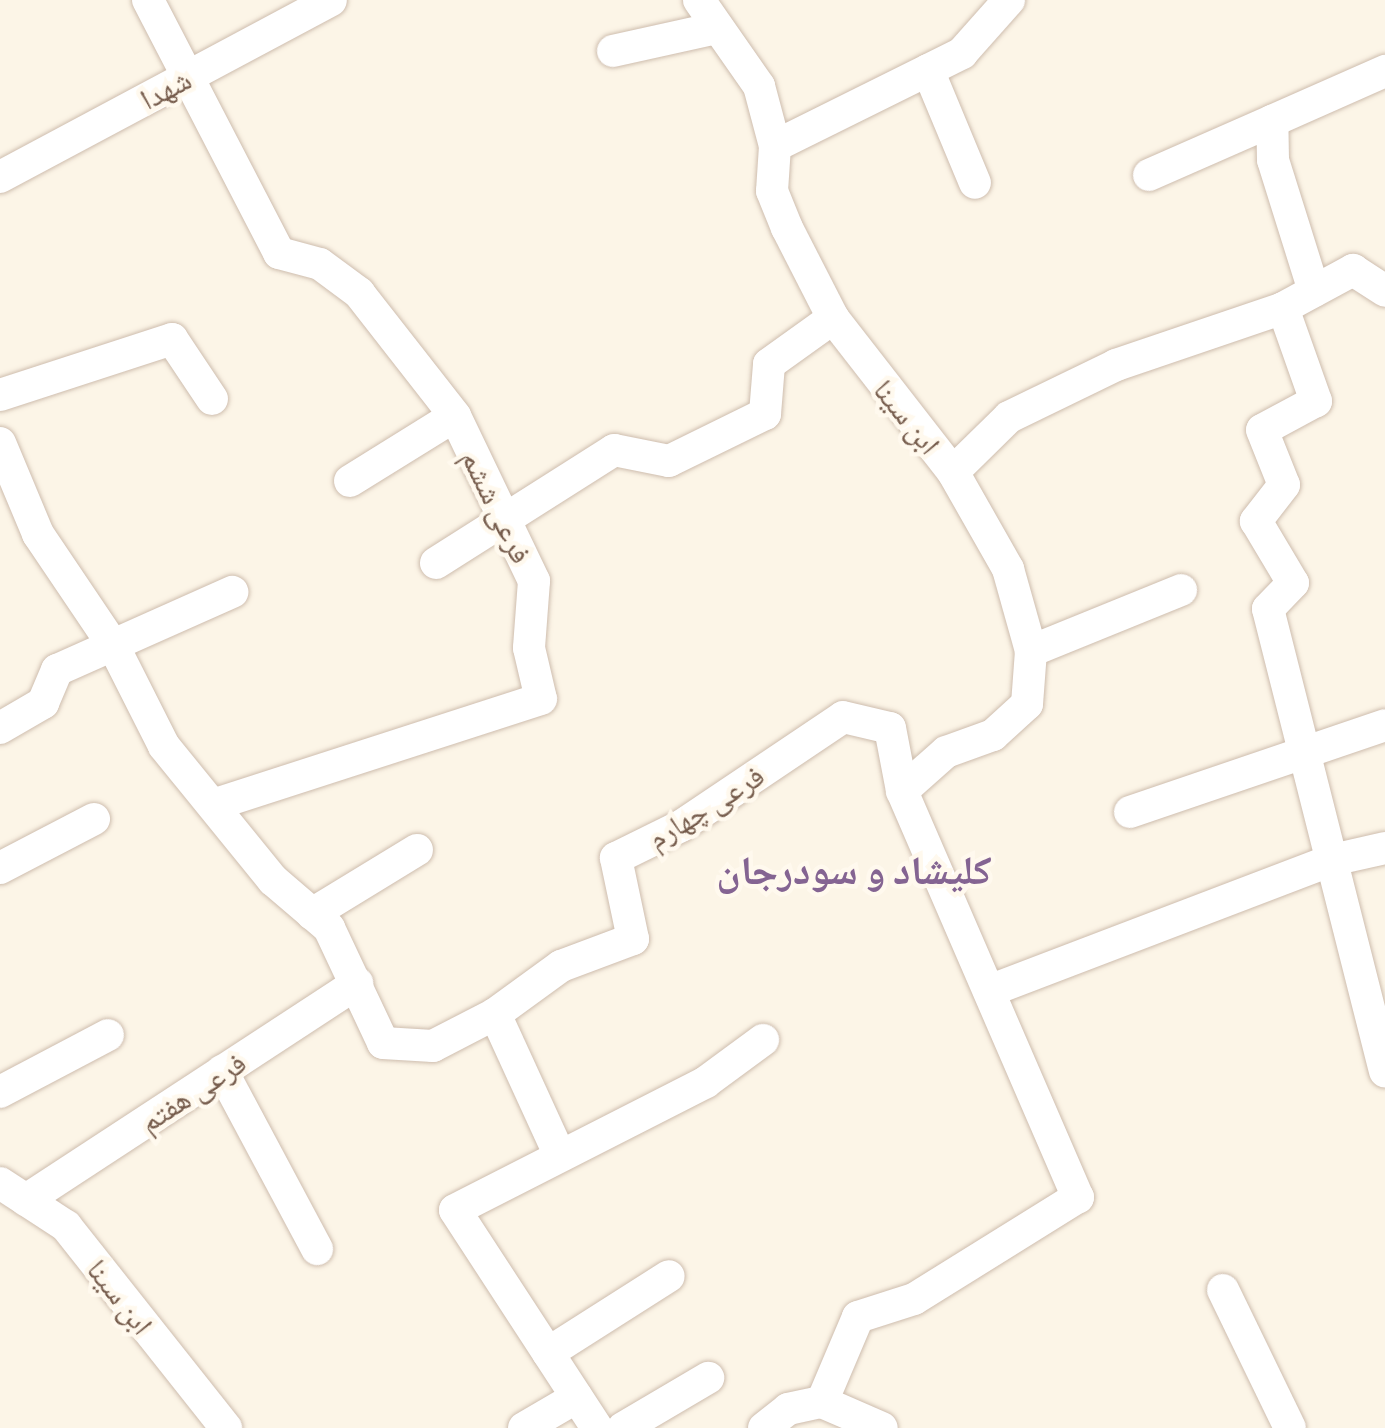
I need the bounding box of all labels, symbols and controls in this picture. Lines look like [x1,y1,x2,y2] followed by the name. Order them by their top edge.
[133,60,197,116] street label: شهدا
[867,371,949,461] street label: ابن سینا
[455,443,541,569] street label: فرعی ششم
[640,756,770,856] street label: فرعی چهارم
[716,844,992,892] district label: کلیشاد و سودرجان
[132,1043,252,1139] street label: فرعی هفتم
[80,1251,162,1341] street label: ابن سینا

